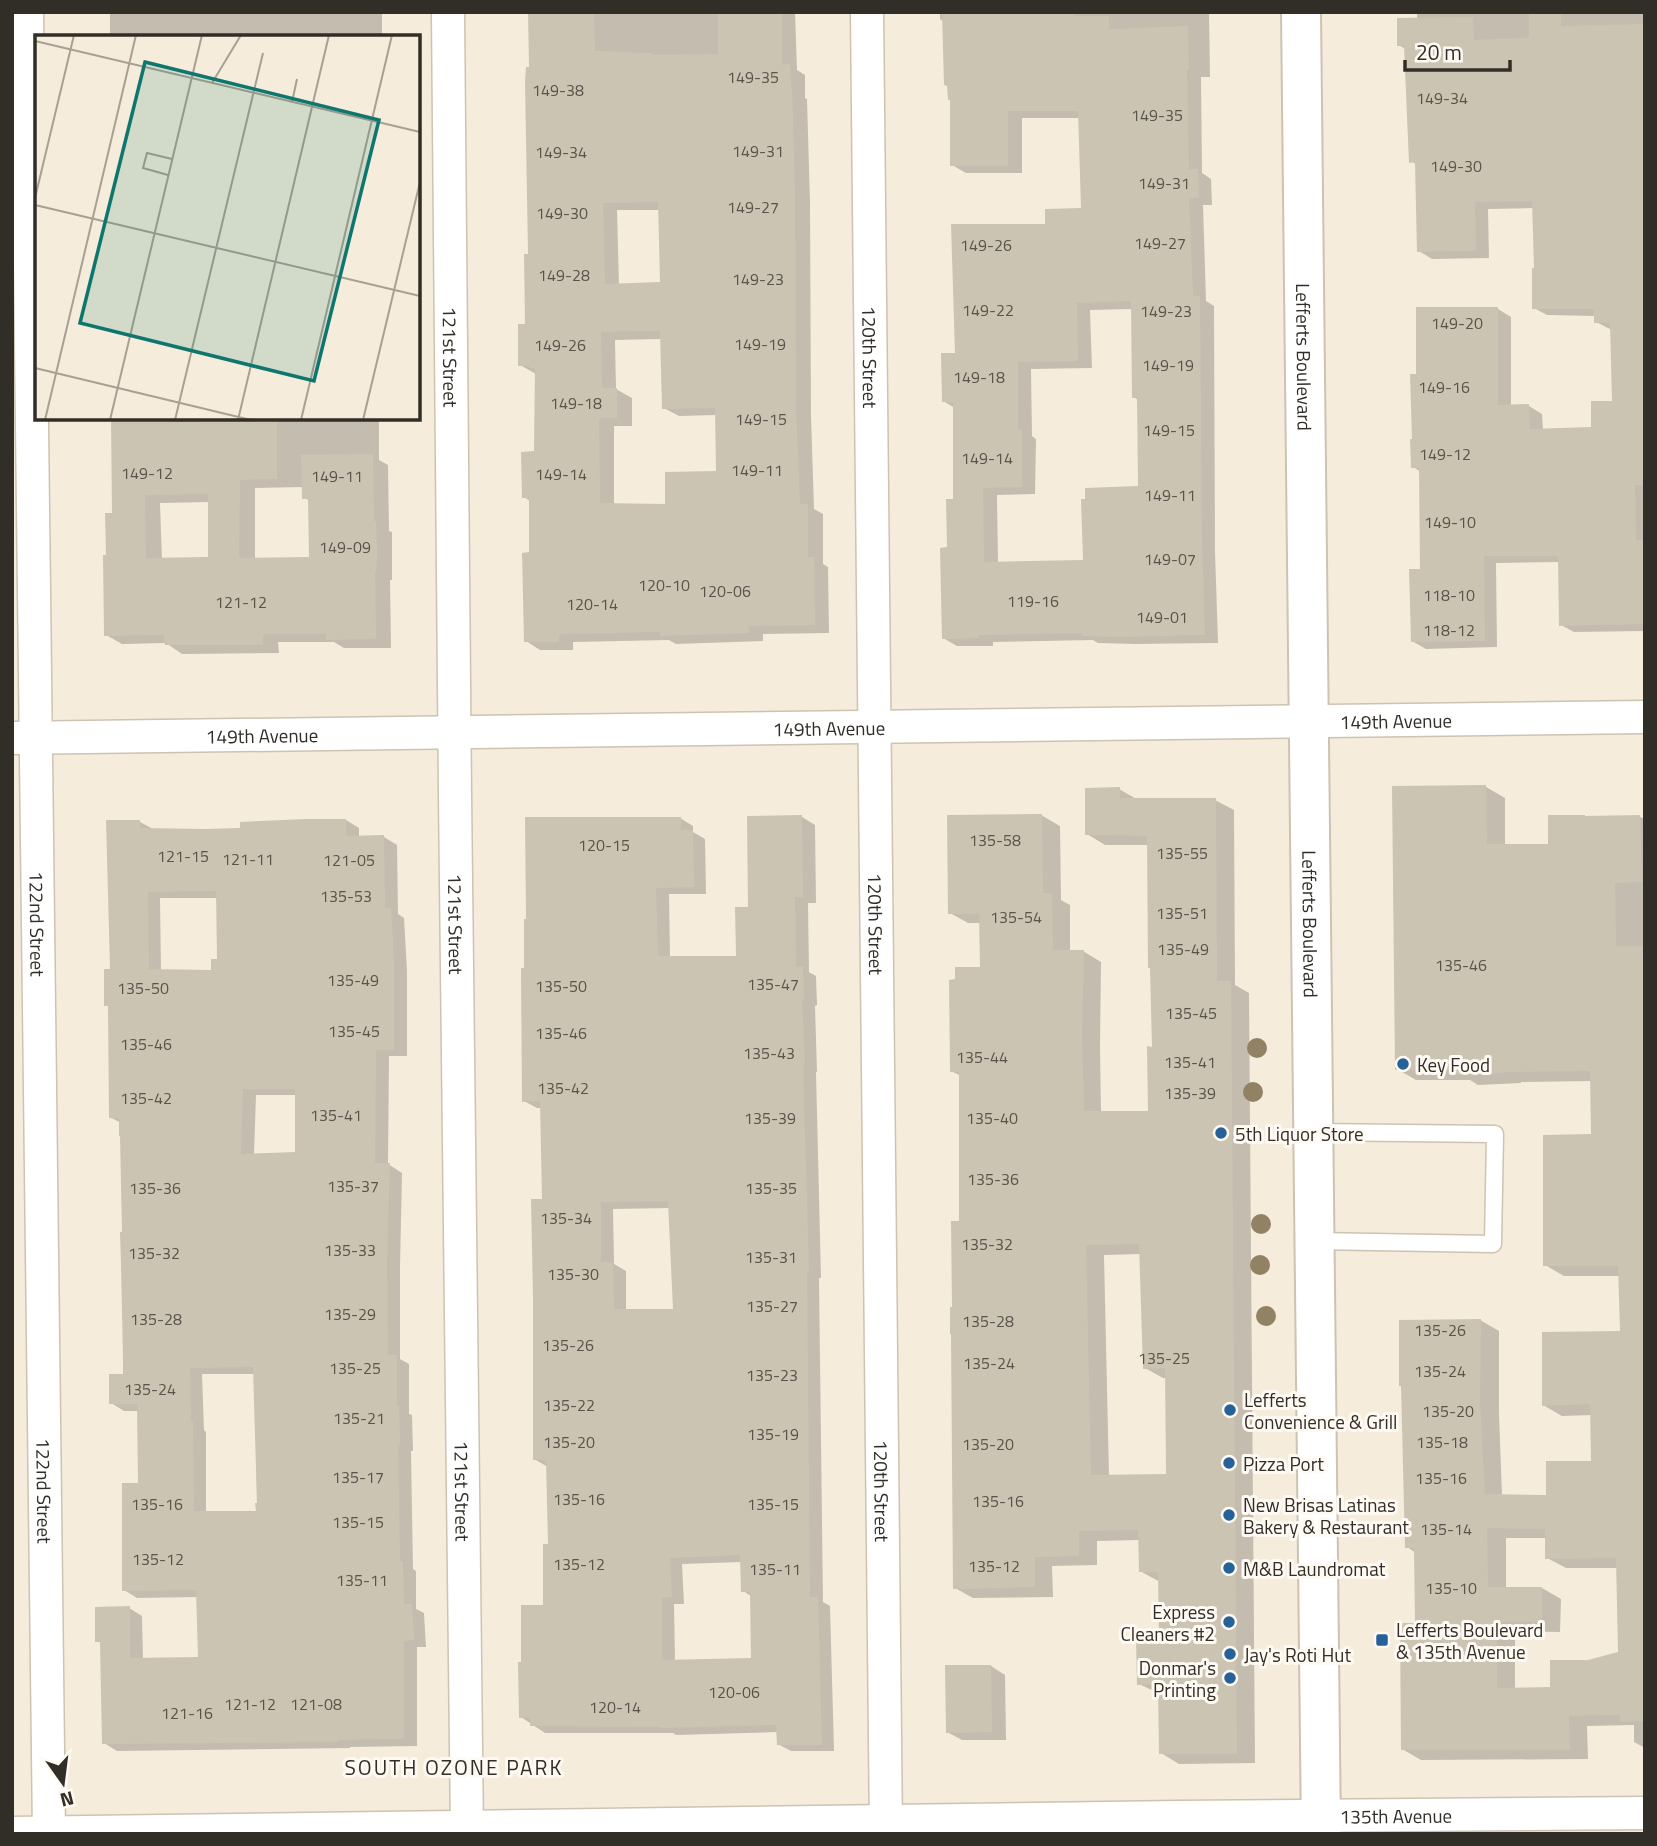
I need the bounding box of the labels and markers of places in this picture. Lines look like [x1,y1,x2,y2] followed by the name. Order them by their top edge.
[1417,1050,1490,1079] place label: Key Food
[1395,1056,1411,1072] marker: Key Food
[1235,1119,1364,1148] place label: 5th Liquor Store
[1213,1125,1229,1141] marker: 5th Liquor Store
[1244,1385,1397,1436] place label: Lefferts Convenience & Grill
[1222,1402,1238,1418] marker: Lefferts Convenience & Grill
[1243,1449,1324,1478] place label: Pizza Port
[1221,1455,1237,1471] marker: Pizza Port
[1243,1490,1409,1541] place label: New Brisas Latinas Bakery & Restaurant
[1221,1507,1237,1523] marker: New Brisas Latinas Bakery & Restaurant
[1243,1554,1386,1583] place label: M&B Laundromat
[1221,1560,1237,1576] marker: M&B Laundromat
[1120,1597,1215,1648] place label: Express Cleaners #2
[1221,1614,1237,1630] marker: Express Cleaners #2
[1396,1615,1543,1666] place label: Lefferts Boulevard & 135th Avenue
[1374,1632,1390,1648] marker: Lefferts Boulevard & 135th Avenue
[1244,1640,1351,1669] place label: Jay's Roti Hut
[1222,1646,1238,1662] marker: Jay's Roti Hut
[1139,1653,1216,1704] place label: Donmar's Printing
[1222,1670,1238,1686] marker: Donmar's Printing

